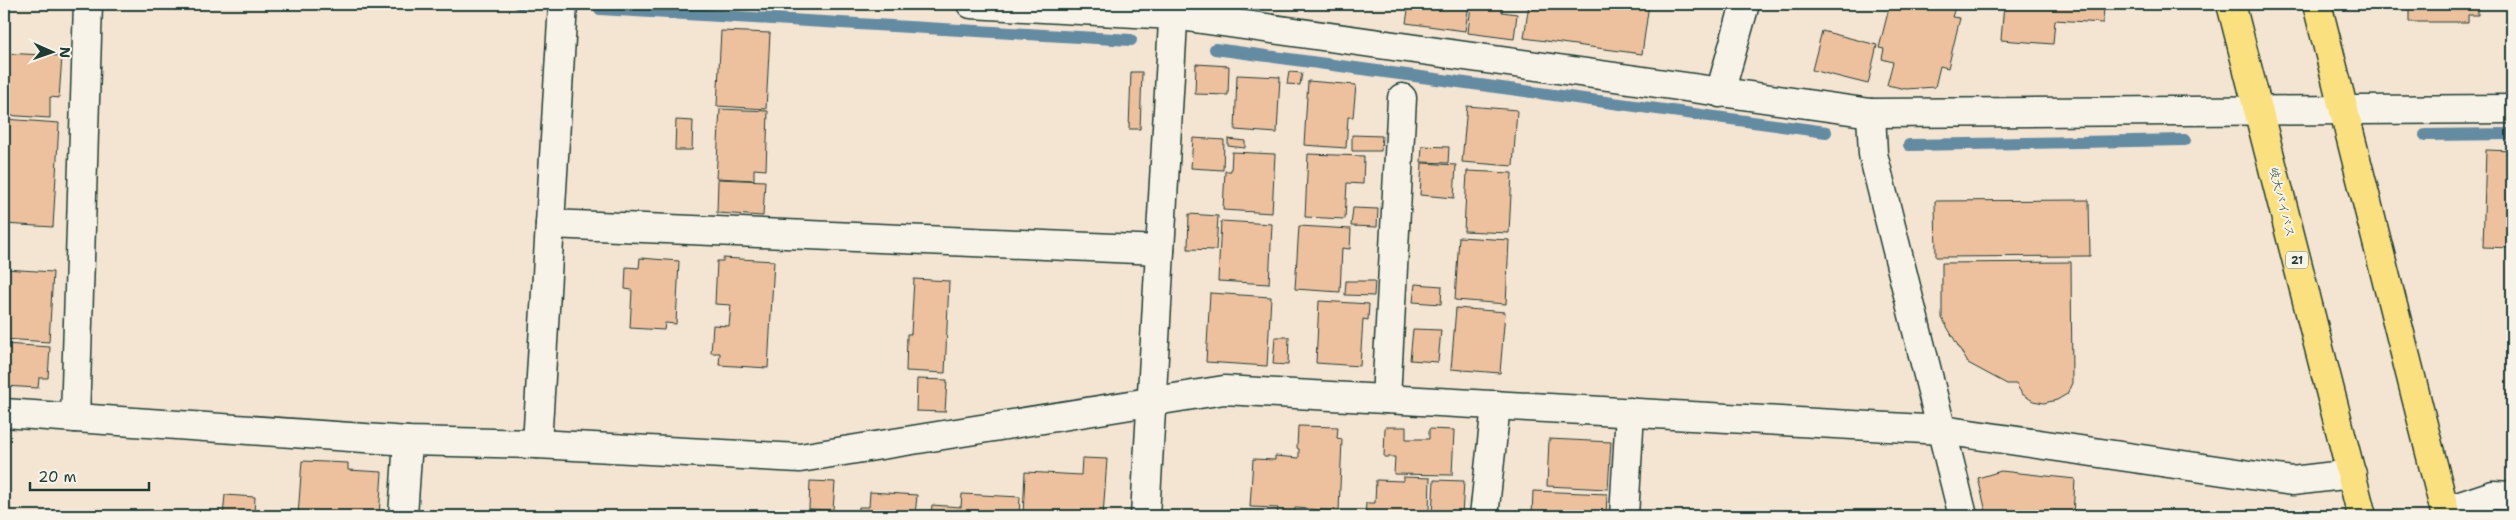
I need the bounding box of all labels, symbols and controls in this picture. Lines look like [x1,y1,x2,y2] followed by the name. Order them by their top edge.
[28,28,78,78] north arrow
[56,47,74,58] text: N
[2266,165,2298,239] street label: 岐大バイパス
[2286,252,2308,268] road number: 21
[30,460,149,492] scale bar
[38,467,77,487] text: 20 m

